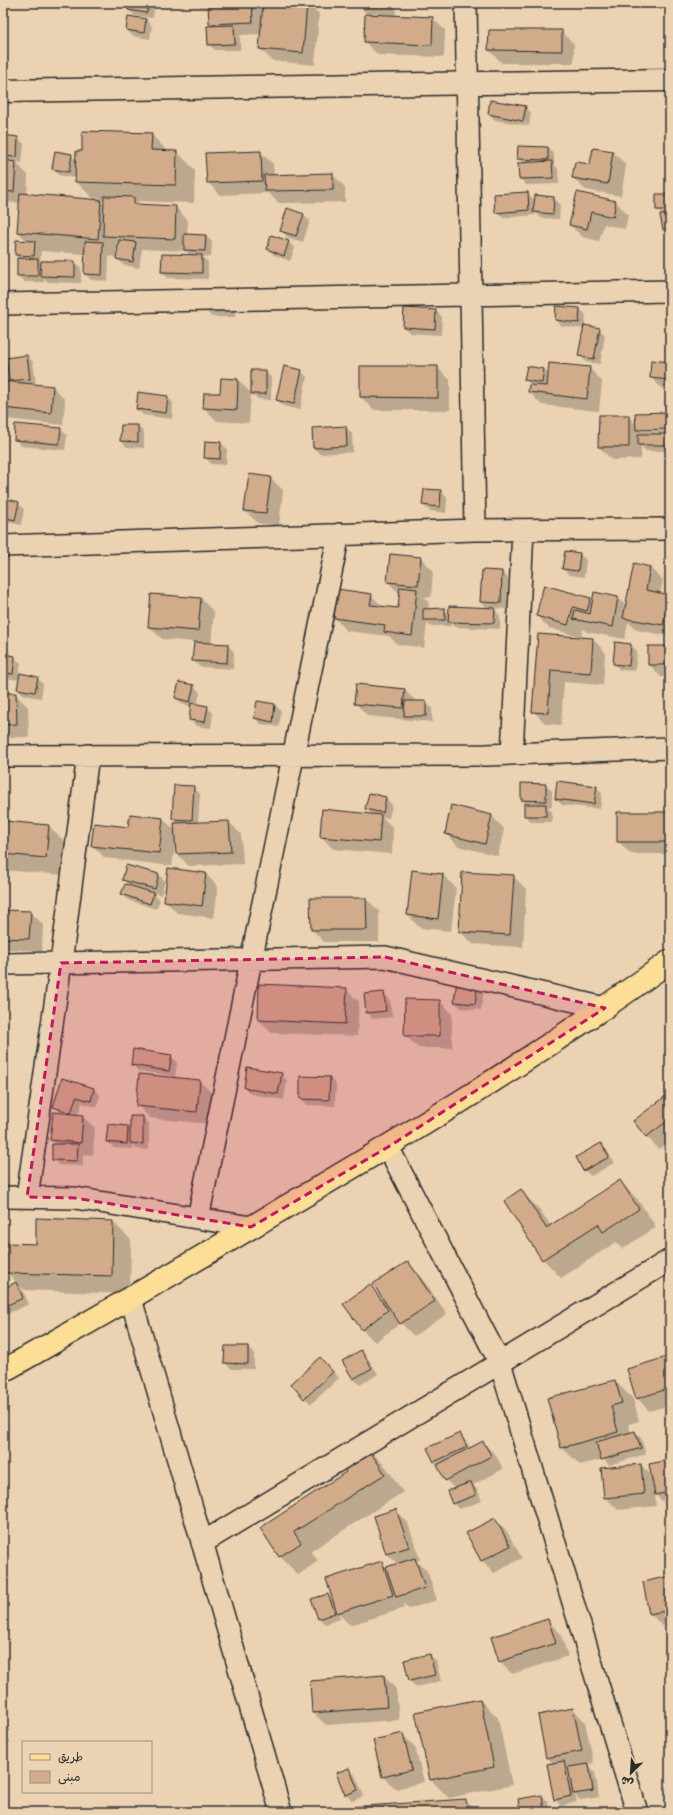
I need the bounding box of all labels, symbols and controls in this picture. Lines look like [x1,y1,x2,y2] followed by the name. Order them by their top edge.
[22,1741,152,1793] legend
[58,1749,83,1766] text: طريق
[611,1753,651,1793] north arrow
[58,1769,81,1786] text: مبنى
[618,1772,636,1791] text: ش

